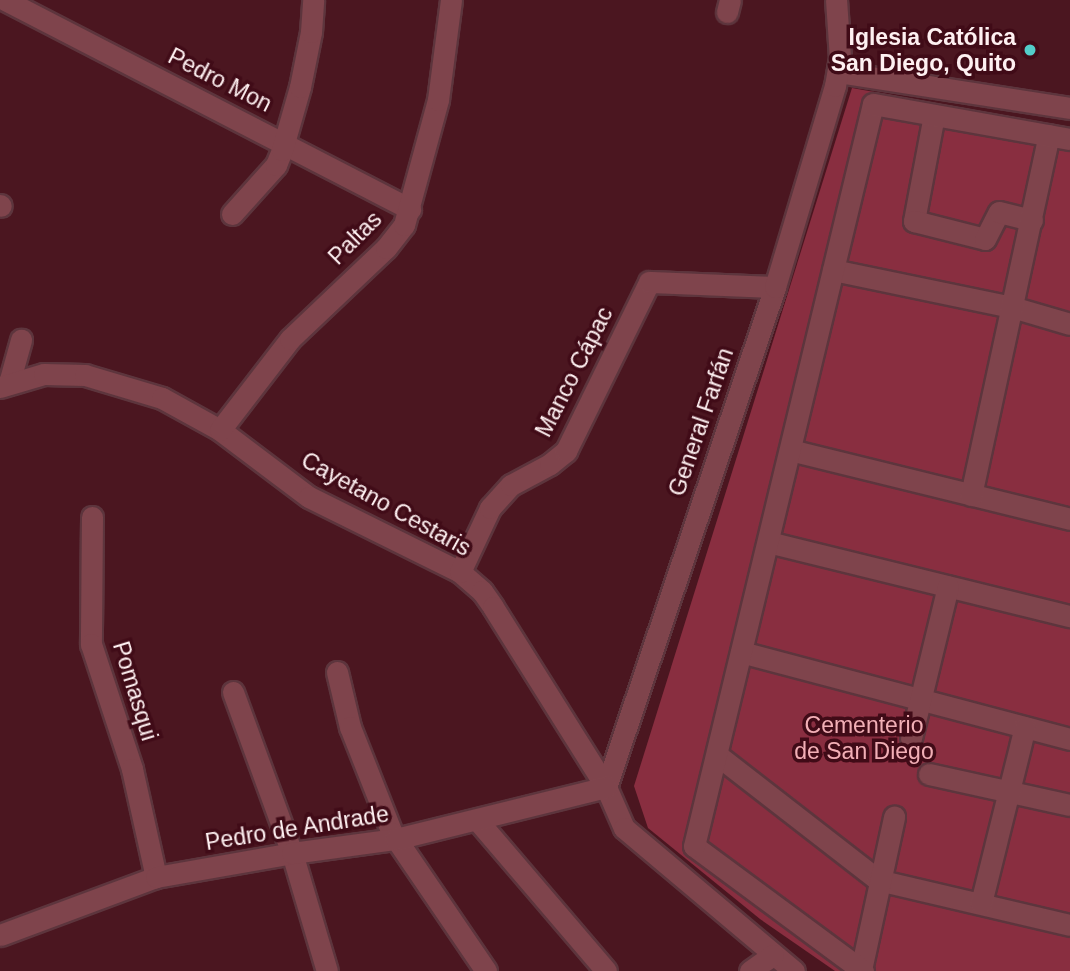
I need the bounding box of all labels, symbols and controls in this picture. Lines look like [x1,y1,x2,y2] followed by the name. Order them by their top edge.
[831,23,1016,77] place label: Iglesia Católica San Diego, Quito
[164,42,276,118] street label: Pedro Mon
[1022,42,1038,58] marker: Iglesia Católica San Diego, Quito
[323,206,387,270] street label: Paltas
[529,303,619,441] street label: Manco Cápac
[663,344,739,500] street label: General Farfán
[297,446,475,562] street label: Cayetano Cestaris
[107,638,163,744] street label: Pomasqui
[794,711,934,765] park label: Cementerio de San Diego
[203,800,391,856] street label: Pedro de Andrade

